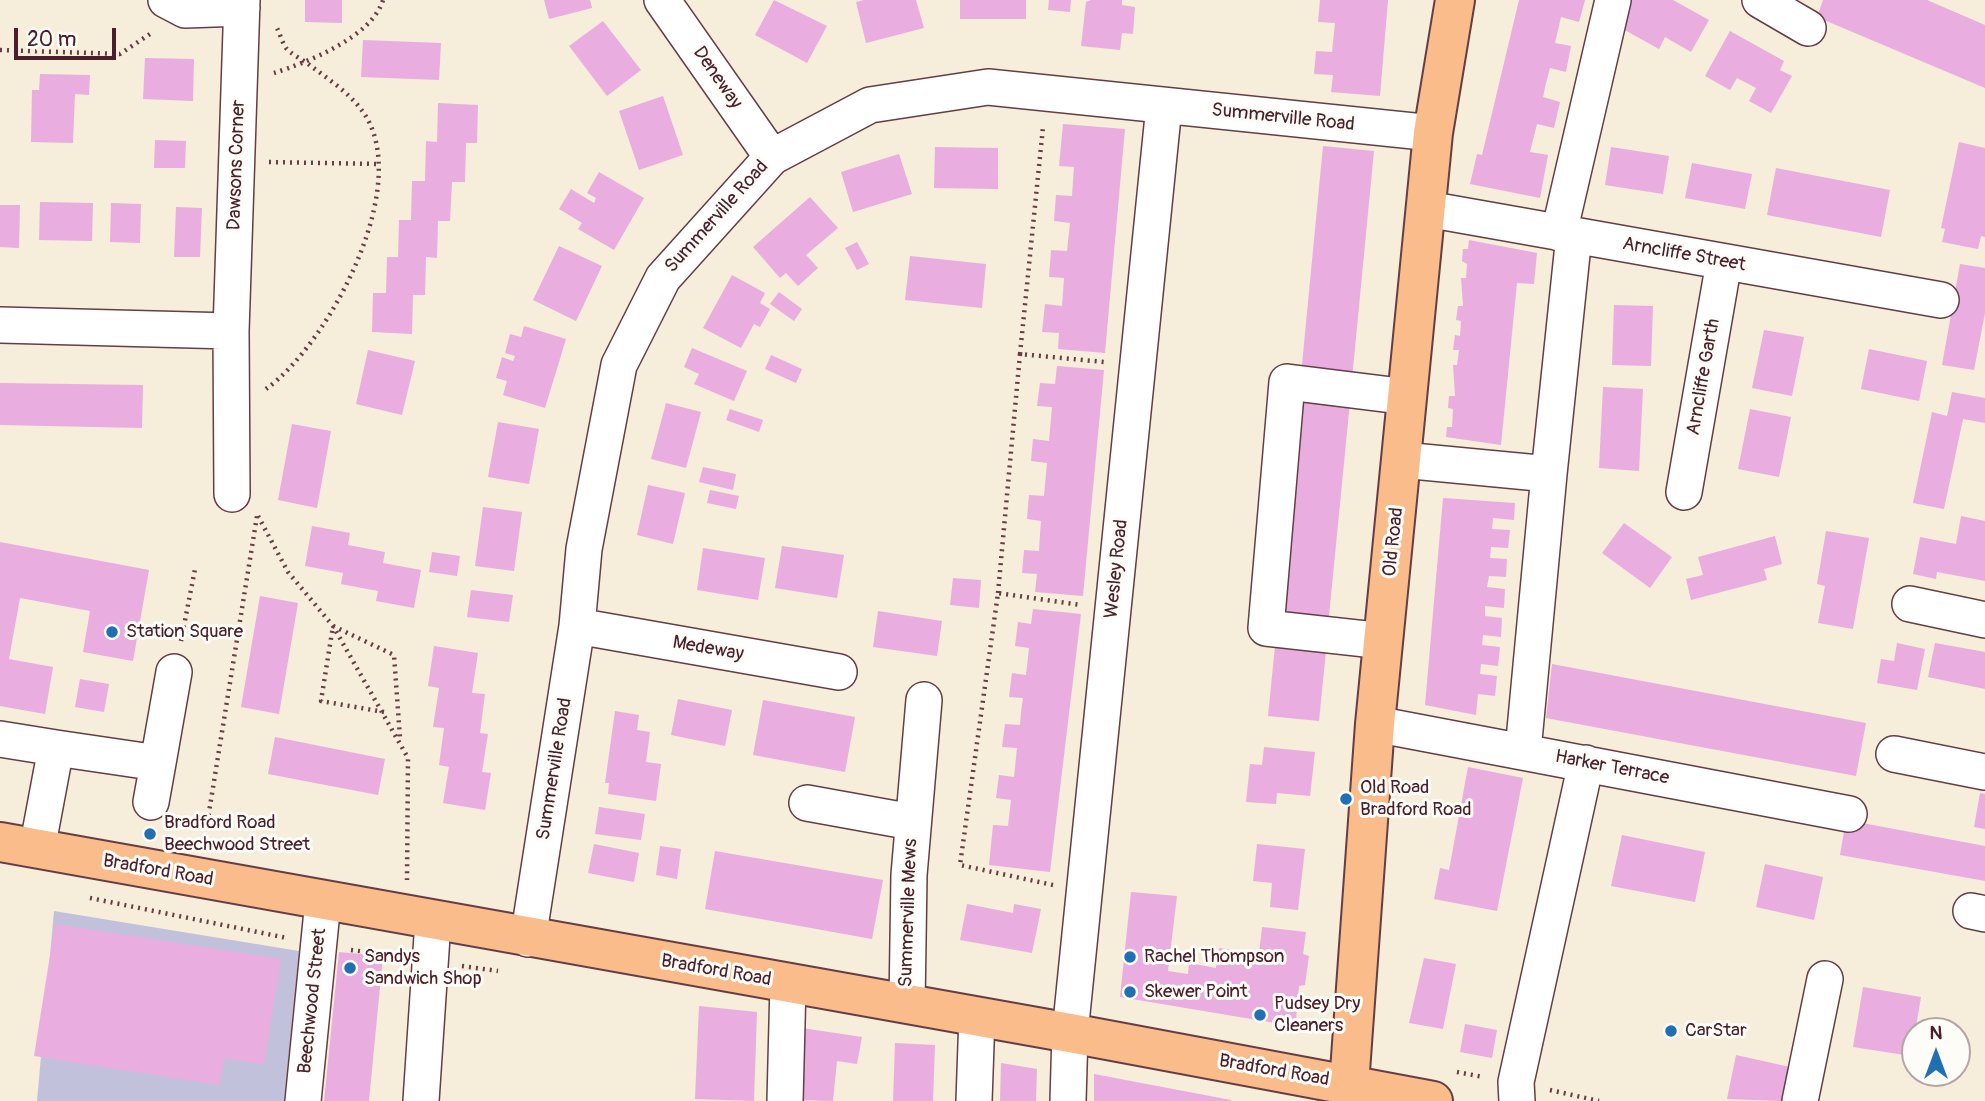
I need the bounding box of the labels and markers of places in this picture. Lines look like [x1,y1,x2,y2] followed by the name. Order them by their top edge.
[126,621,243,643] place label: Station Square
[104,624,120,640] marker: Station Square
[1360,777,1472,821] place label: Old Road Bradford Road
[1338,791,1354,807] marker: Old Road Bradford Road
[164,812,310,856] place label: Bradford Road Beechwood Street
[142,826,158,842] marker: Bradford Road Beechwood Street
[364,946,482,990] place label: Sandys Sandwich Shop
[1144,946,1285,968] place label: Rachel Thompson
[1122,949,1138,965] marker: Rachel Thompson
[342,960,358,976] marker: Sandys Sandwich Shop
[1144,981,1248,1003] place label: Skewer Point
[1122,984,1138,1000] marker: Skewer Point
[1274,993,1360,1037] place label: Pudsey Dry Cleaners
[1252,1007,1268,1023] marker: Pudsey Dry Cleaners
[1685,1020,1747,1042] place label: CarStar
[1663,1023,1679,1039] marker: CarStar

